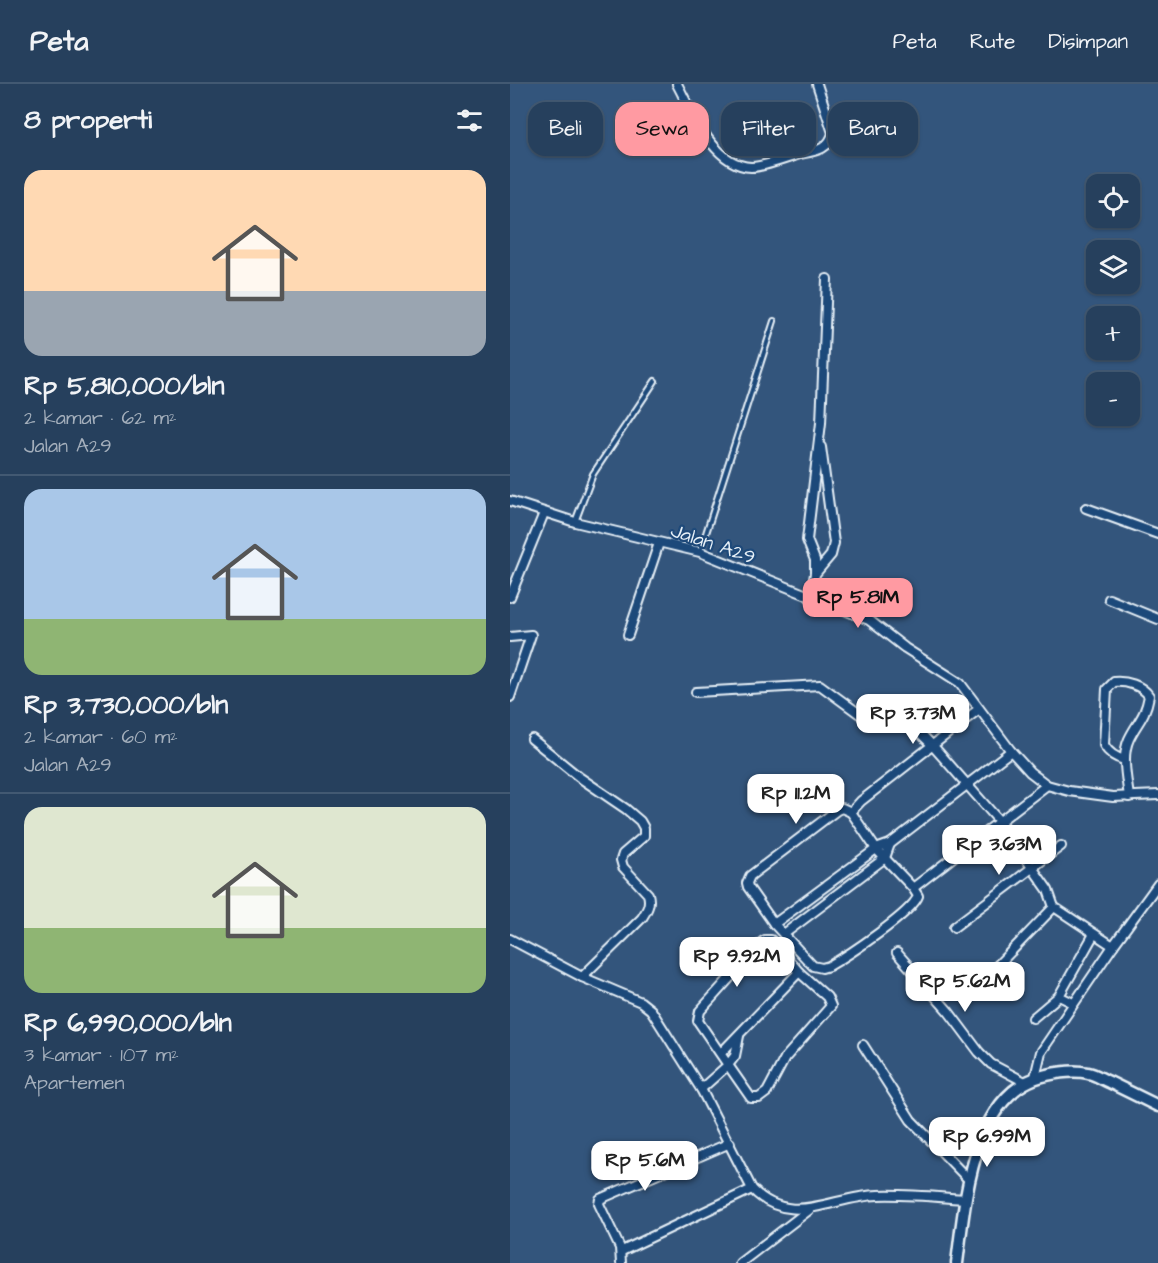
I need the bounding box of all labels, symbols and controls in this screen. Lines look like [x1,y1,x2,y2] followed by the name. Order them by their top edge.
[30,22,89,61] text: Peta
[893,27,937,56] text: Peta
[970,27,1015,56] text: Rute
[1048,27,1128,56] text: Disimpan
[24,102,152,138] text: 8 properti
[528,102,603,156] chip: Beli
[615,102,709,156] chip: Sewa
[721,102,816,156] chip: Filter
[828,102,918,156] chip: Baru
[453,104,486,137] icon: filters
[1086,174,1140,426] map controls
[1086,174,1140,228] button: locate
[201,209,309,317] icon: home
[1086,240,1140,294] button: layers
[1086,306,1140,360] button: +
[24,368,224,404] text: Rp 5,810,000/bln
[1086,372,1140,426] button: −
[24,404,177,432] text: 2 kamar · 62 m²
[24,432,112,460] text: Jalan A29
[667,516,759,572] street label: Jalan A29
[201,528,309,636] icon: home
[796,578,920,629] pin: Rp 5.81M
[817,583,899,611] text: Rp 5.81M
[24,687,228,723] text: Rp 3,730,000/bln
[851,694,975,745] pin: Rp 3.73M
[870,699,956,727] text: Rp 3.73M
[24,723,178,751] text: 2 kamar · 60 m²
[24,751,112,779] text: Jalan A29
[734,774,858,825] pin: Rp 11.2M
[761,779,831,807] text: Rp 11.2M
[937,825,1061,876] pin: Rp 3.63M
[956,830,1042,858] text: Rp 3.63M
[201,846,309,954] icon: home
[675,937,799,988] pin: Rp 9.92M
[694,942,780,970] text: Rp 9.92M
[903,962,1027,1013] pin: Rp 5.62M
[920,967,1010,995] text: Rp 5.62M
[24,1005,232,1041] text: Rp 6,990,000/bln
[24,1041,179,1069] text: 3 kamar · 107 m²
[24,1069,124,1097] text: Apartemen
[925,1117,1049,1168] pin: Rp 6.99M
[943,1122,1031,1150] text: Rp 6.99M
[590,1141,700,1192] pin: Rp 5.6M
[605,1146,685,1174] text: Rp 5.6M

